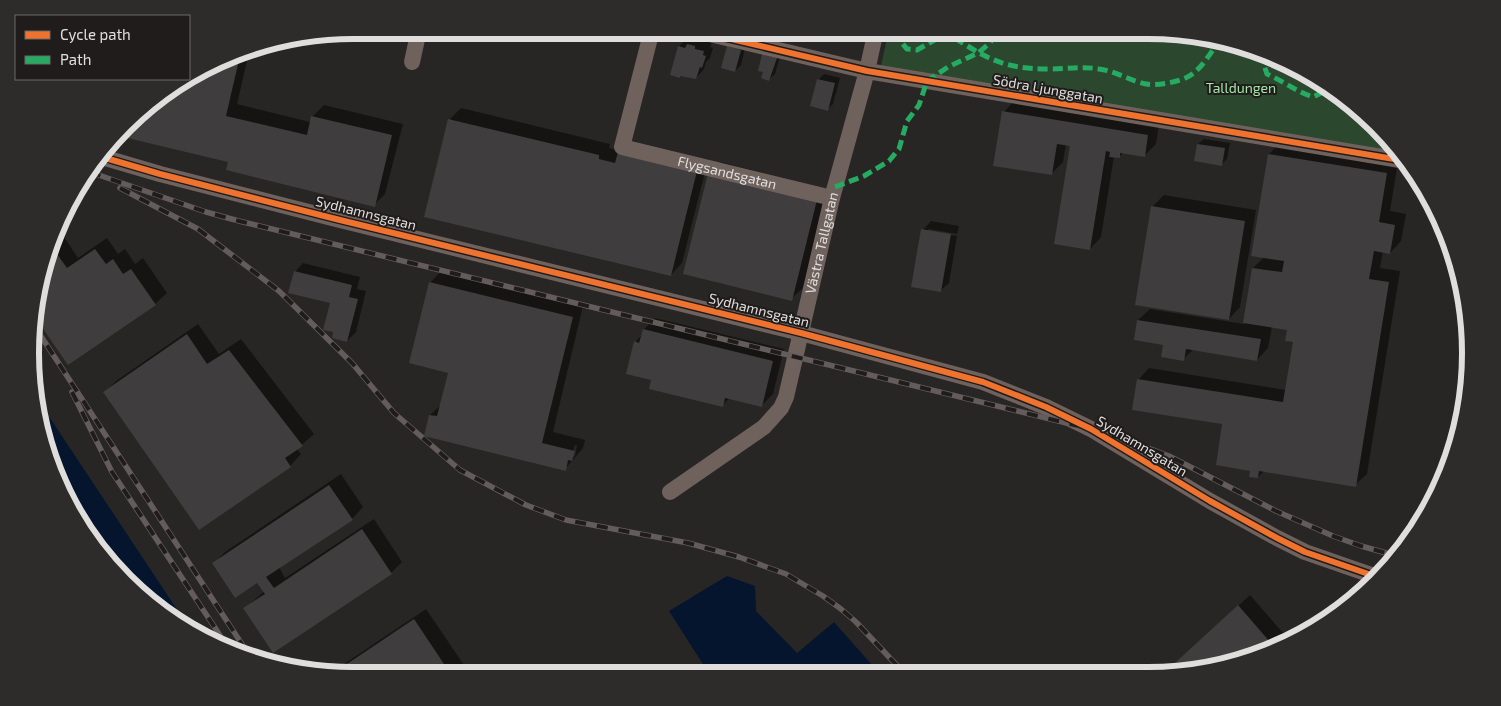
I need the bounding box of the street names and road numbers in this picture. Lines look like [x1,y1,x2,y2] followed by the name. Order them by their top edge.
[992,70,1104,107] street label: Södra Ljunggatan
[676,152,778,192] street label: Flygsandsgatan
[801,190,841,295] street label: Västra Tallgatan
[314,192,418,233] street label: Sydhamnsgatan
[707,289,811,330] street label: Sydhamnsgatan
[1094,412,1191,479] street label: Sydhamnsgatan

